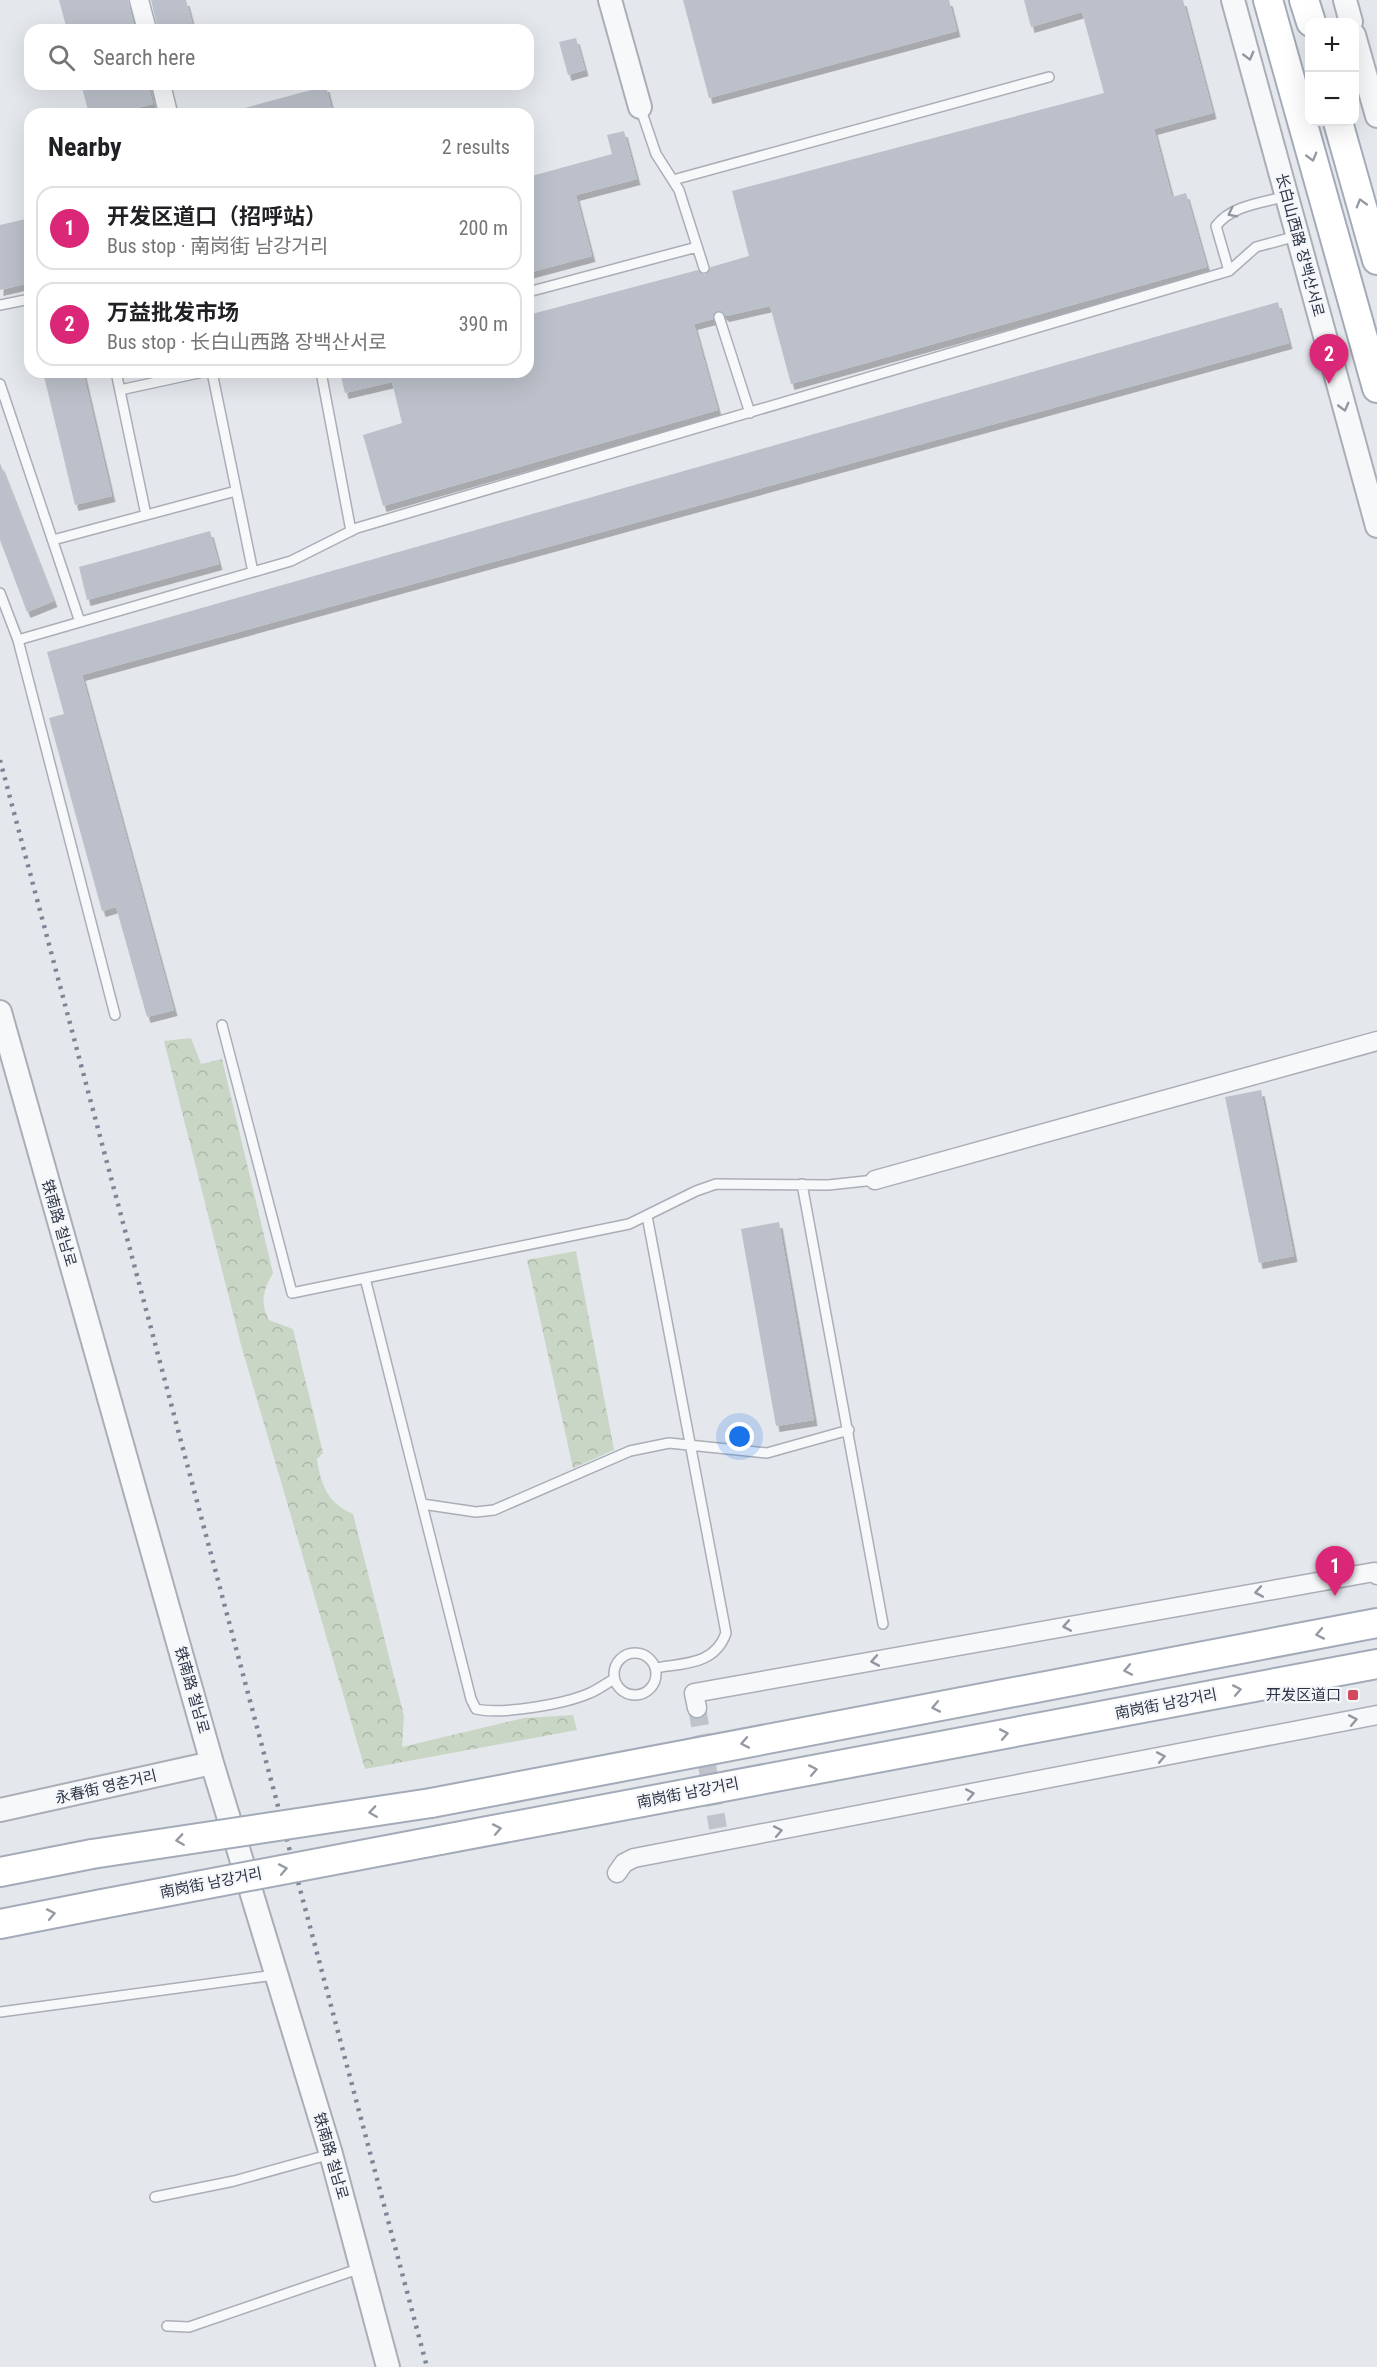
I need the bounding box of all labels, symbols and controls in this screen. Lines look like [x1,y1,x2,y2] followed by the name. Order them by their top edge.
[1305,18,1359,126] map controls
[1305,18,1359,72] button: +
[24,24,534,90] search box
[45,41,78,74] icon: search
[93,45,195,70] text: Search here
[1242,51,1254,61] one-way arrow
[1305,72,1359,126] button: −
[48,132,122,162] text: Nearby
[442,135,510,159] text: 2 results
[1305,152,1318,162] one-way arrow
[1272,171,1328,319] street label: 长白山西路 장백산서로
[1356,199,1368,209] one-way arrow
[107,204,327,229] text: 开发区道口（招呼站）
[1227,206,1238,217] one-way arrow
[64,216,75,240] text: 1
[459,216,508,240] text: 200 m
[107,234,328,258] text: Bus stop · 南岗街 남강거리
[107,300,239,325] text: 万益批发市场
[64,312,75,336] text: 2
[459,312,508,336] text: 390 m
[107,330,387,354] text: Bus stop · 长白山西路 장백산서로
[1310,334,1348,384] pin: 2
[1337,401,1349,412] one-way arrow
[38,1177,80,1269] street label: 铁南路 철남로
[725,1422,754,1451] your location
[1316,1546,1354,1596] pin: 1
[1254,1585,1264,1598] one-way arrow
[1062,1620,1071,1632] one-way arrow
[1315,1627,1325,1640] one-way arrow
[171,1644,213,1736] street label: 铁南路 철남로
[870,1654,880,1667] one-way arrow
[1123,1663,1133,1676] one-way arrow
[1113,1685,1219,1723] street label: 南岗街 남강거리
[1233,1685,1242,1697] one-way arrow
[1266,1686,1341,1704] place label: 开发区道口
[1346,1688,1360,1702] marker: 开发区道口
[932,1700,942,1713] one-way arrow
[1347,1714,1357,1727] one-way arrow
[999,1728,1009,1741] one-way arrow
[740,1736,750,1749] one-way arrow
[1156,1751,1166,1764] one-way arrow
[807,1764,817,1777] one-way arrow
[53,1767,159,1807] street label: 永春街 영춘거리
[635,1774,741,1812] street label: 南岗街 남강거리
[964,1788,974,1801] one-way arrow
[369,1805,378,1817] one-way arrow
[492,1823,502,1836] one-way arrow
[773,1825,783,1838] one-way arrow
[176,1834,185,1846] one-way arrow
[158,1864,264,1902] street label: 南岗街 남강거리
[278,1864,288,1876] one-way arrow
[45,1908,55,1921] one-way arrow
[310,2110,352,2202] street label: 铁南路 철남로

